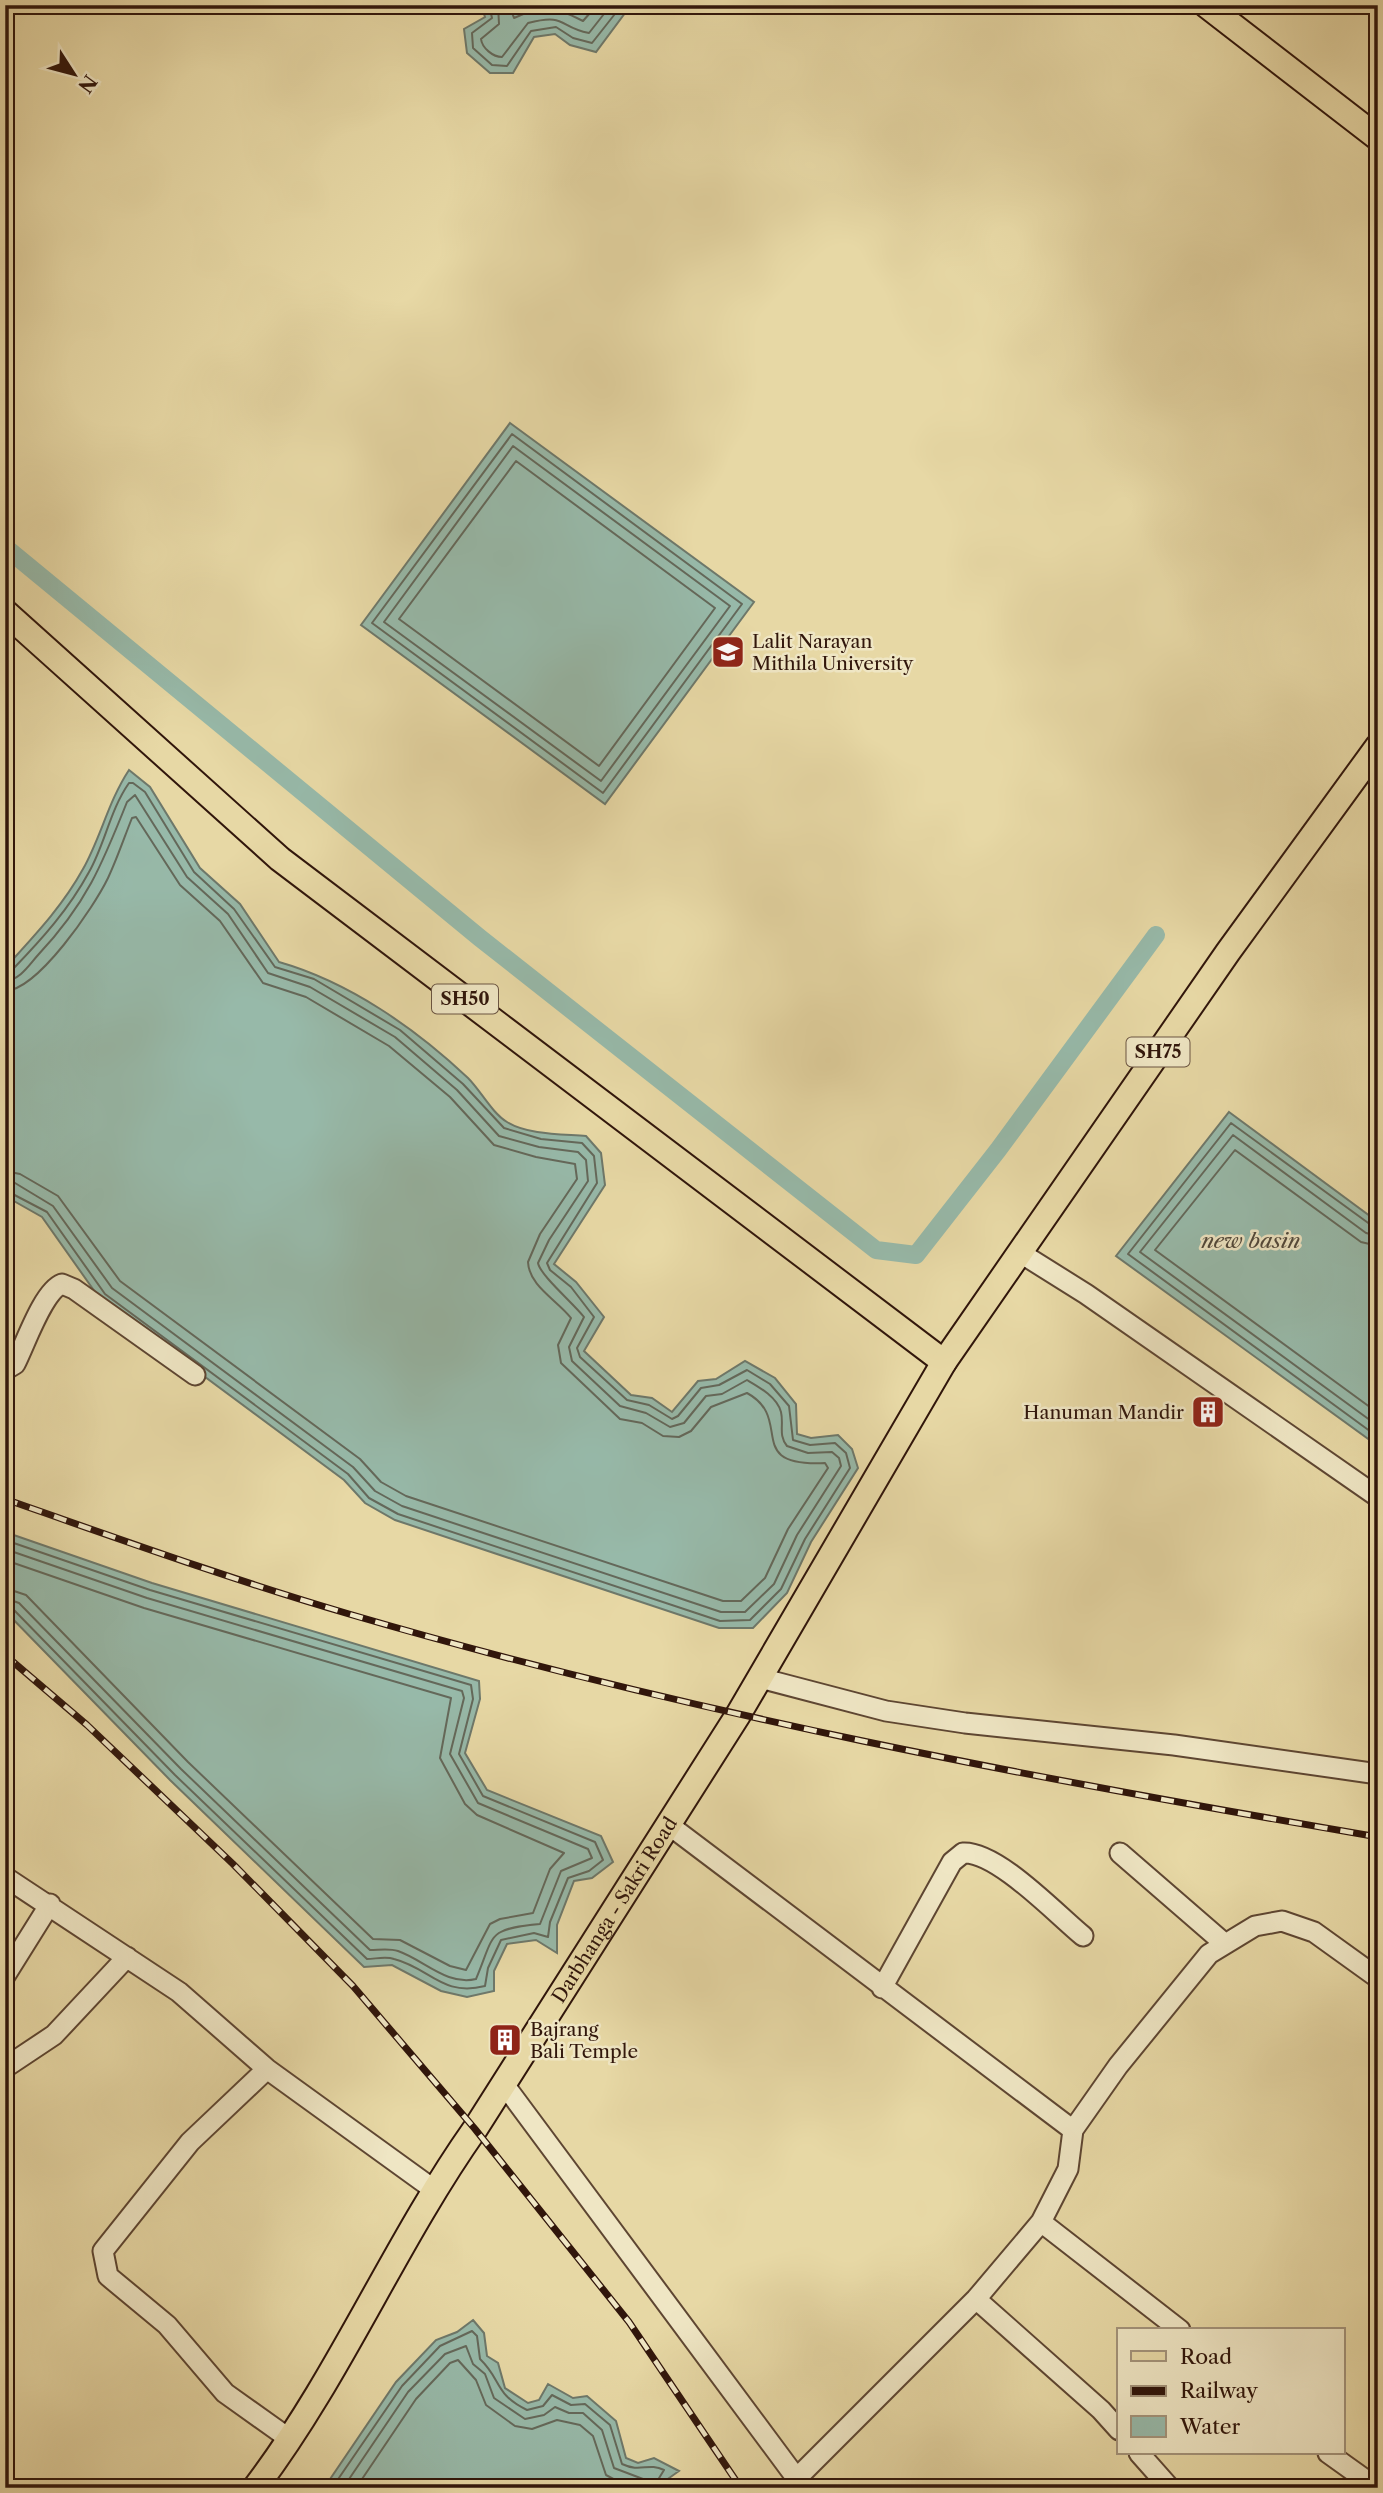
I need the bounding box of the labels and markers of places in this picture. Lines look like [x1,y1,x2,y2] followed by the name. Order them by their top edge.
[752,630,914,675] place label: Lalit Narayan Mithila University
[709,633,747,671] school or university icon: Lalit Narayan Mithila University
[1189,1393,1227,1431] building icon: Hanuman Mandir
[1023,1401,1184,1424] place label: Hanuman Mandir
[530,2018,638,2063] place label: Bajrang Bali Temple
[486,2021,524,2059] building icon: Bajrang Bali Temple

